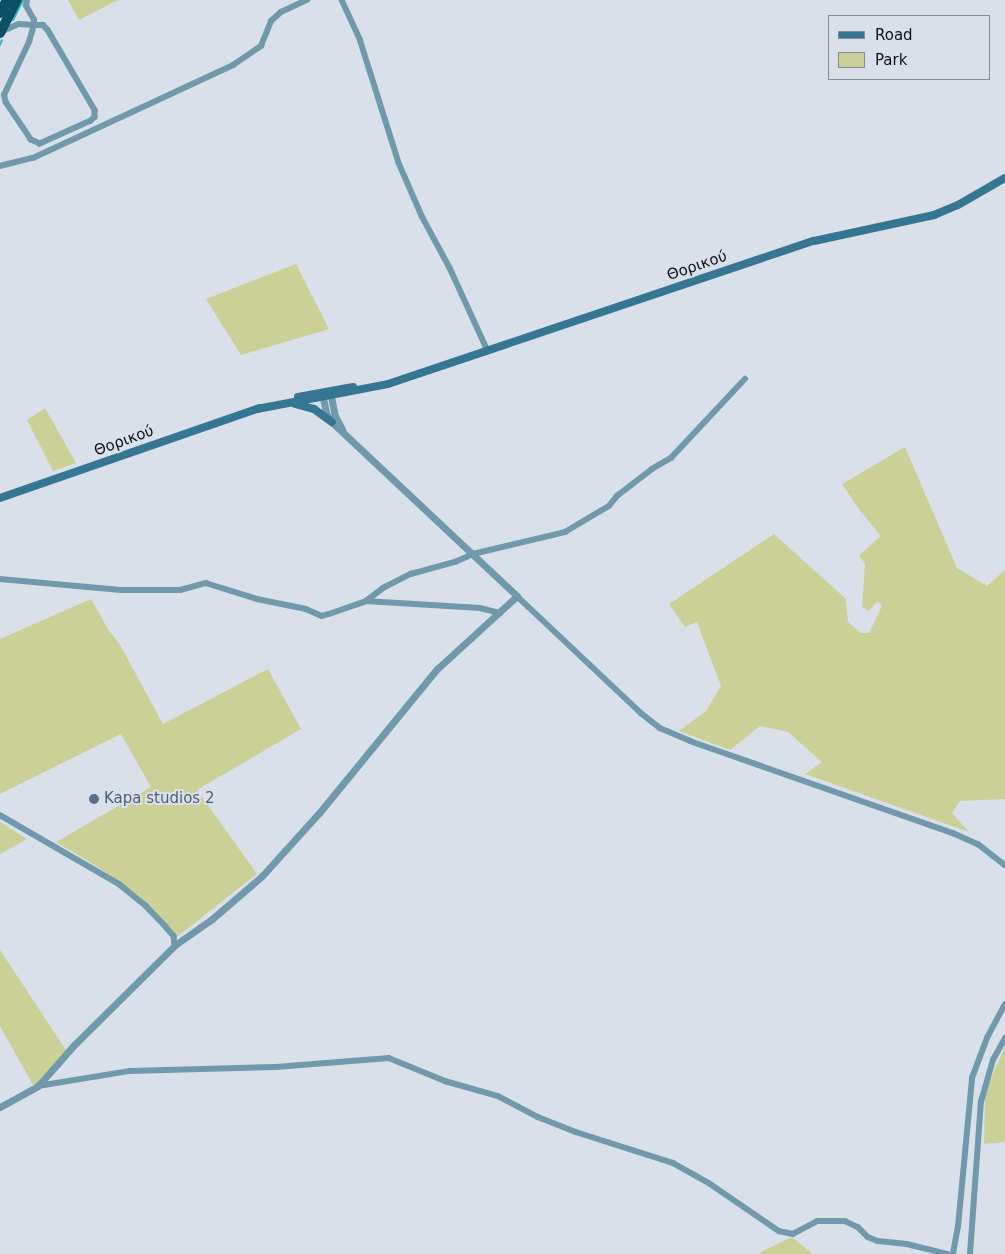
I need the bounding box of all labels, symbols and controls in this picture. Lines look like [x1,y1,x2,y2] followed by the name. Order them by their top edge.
[828,15,990,80] legend
[875,26,913,44] text: Road
[875,51,907,69] text: Park
[665,247,729,285] street label: Θορικού
[92,422,156,460] street label: Θορικού
[104,790,214,808] place label: Kapa studios 2
[88,793,100,805] marker: Kapa studios 2

